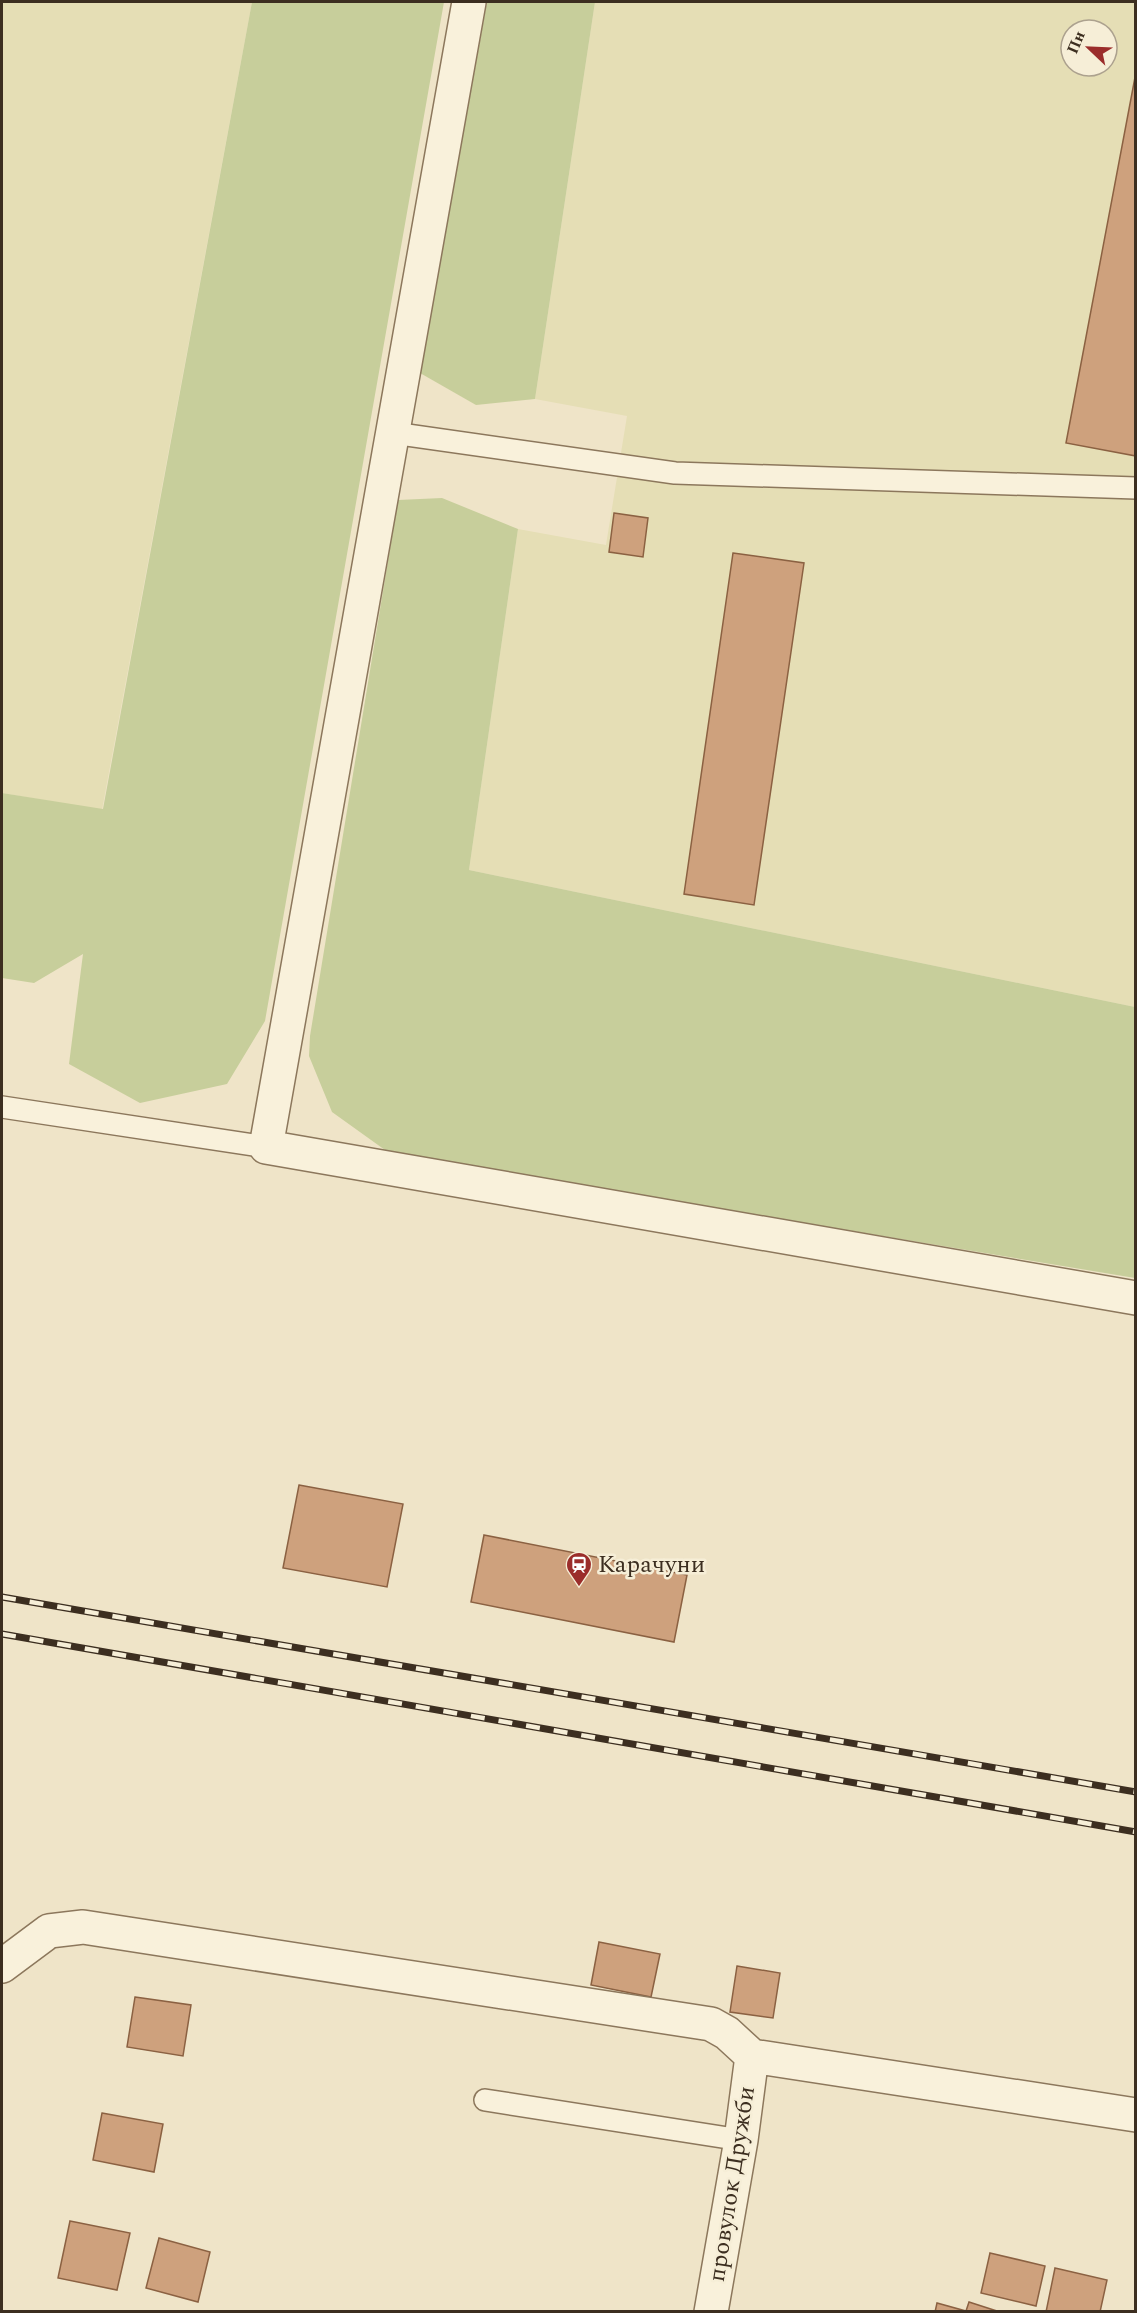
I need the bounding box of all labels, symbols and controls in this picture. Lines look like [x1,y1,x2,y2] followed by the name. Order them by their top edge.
[1059,18,1119,78] north arrow
[1061,27,1092,58] text: Пн
[598,1547,705,1583] place label: Карачуни
[564,1550,594,1588] station icon: Карачуни
[699,2084,765,2284] street label: провулок Дружби

